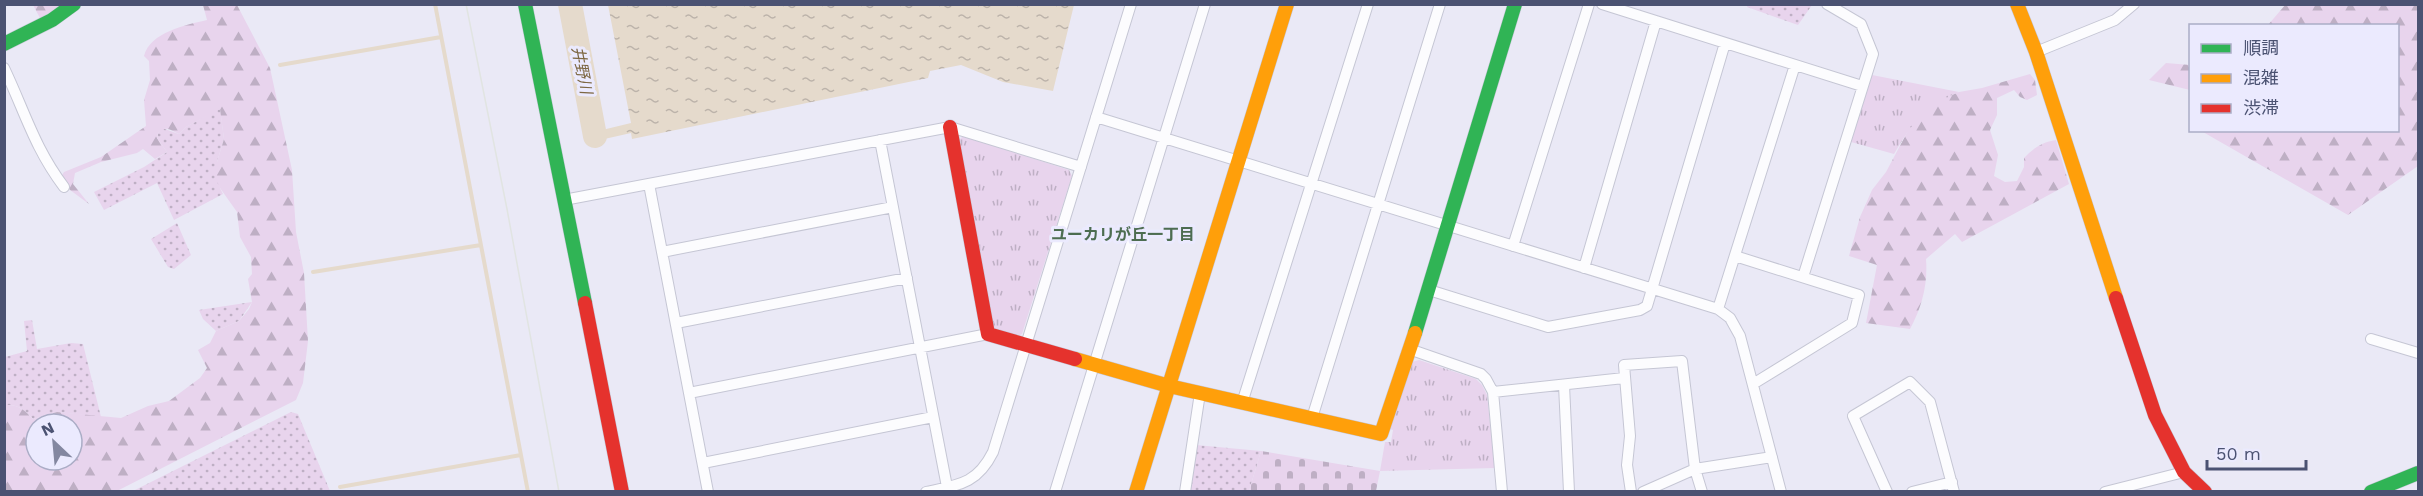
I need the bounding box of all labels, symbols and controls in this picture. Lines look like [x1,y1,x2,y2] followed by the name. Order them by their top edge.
[2189,24,2399,132] legend
[2243,37,2279,58] text: 順調
[568,45,596,97] water label: 井野川
[2243,67,2279,88] text: 混雑
[2243,97,2279,118] text: 渋滞
[1051,225,1195,244] district label: ユーカリが丘一丁目
[24,412,84,472] north arrow
[38,418,57,440] text: N
[2207,433,2306,471] scale bar
[2216,443,2261,464] text: 50 m

